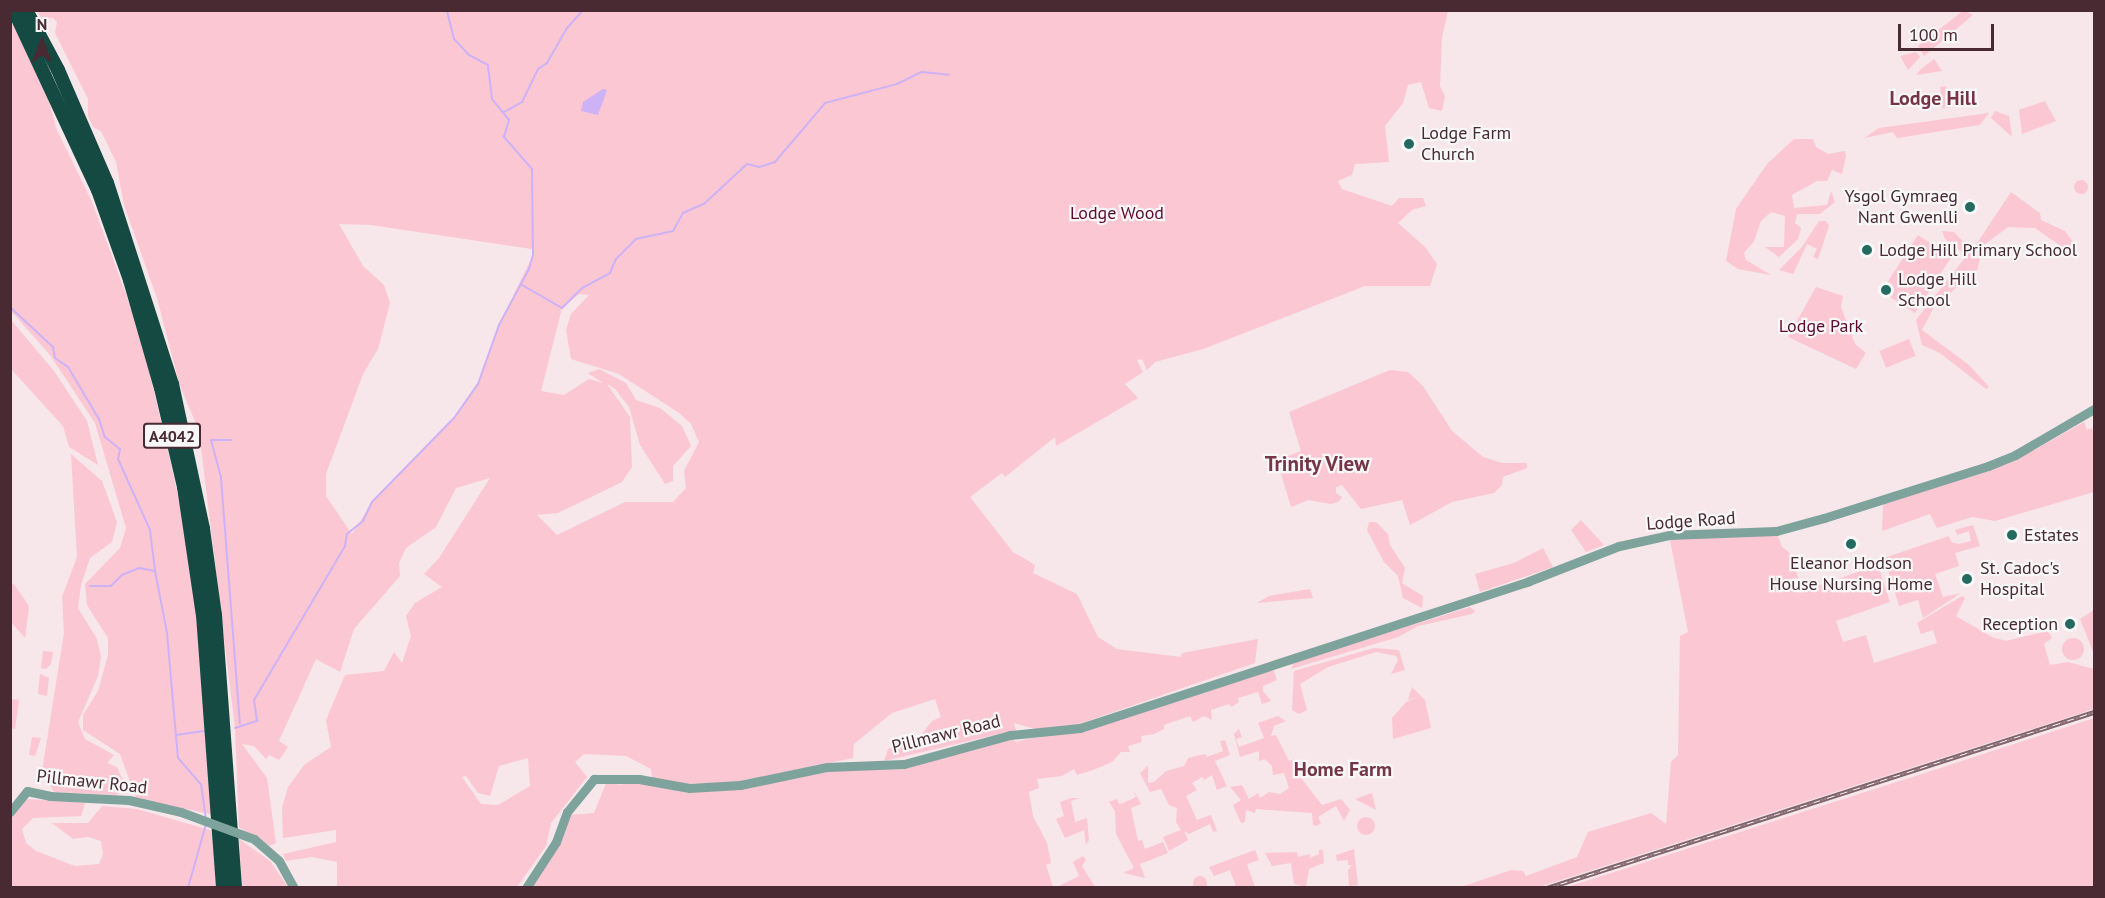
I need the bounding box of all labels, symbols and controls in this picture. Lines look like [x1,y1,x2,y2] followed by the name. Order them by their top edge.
[12,12,72,72] north arrow
[1901,12,1997,50] scale bar
[37,14,47,34] text: N
[1909,23,1958,46] text: 100 m
[1889,86,1977,110] district label: Lodge Hill
[1421,123,1511,166] place label: Lodge Farm Church
[1402,137,1416,151] marker: Lodge Farm Church
[1845,186,1958,228] place label: Ysgol Gymraeg Nant Gwenlli
[1963,200,1977,214] marker: Ysgol Gymraeg Nant Gwenlli
[1070,202,1164,224] park label: Lodge Wood
[1879,239,2078,261] place label: Lodge Hill Primary School
[1860,243,1874,257] marker: Lodge Hill Primary School
[1898,269,1977,312] place label: Lodge Hill School
[1879,283,1893,297] marker: Lodge Hill School
[1779,315,1863,337] park label: Lodge Park
[142,423,202,449] road number: A4042
[1264,451,1370,477] district label: Trinity View
[1646,507,1736,535] street label: Lodge Road
[2024,524,2079,546] place label: Estates
[2005,528,2019,542] marker: Estates
[1844,537,1858,551] marker: Eleanor Hodson House Nursing Home
[1769,553,1933,596] place label: Eleanor Hodson House Nursing Home
[1980,558,2061,600] place label: St. Cadoc's Hospital
[1958,570,1976,588] marker: St. Cadoc's Hospital
[1982,613,2058,635] place label: Reception
[2063,617,2077,631] marker: Reception
[889,710,1003,758] street label: Pillmawr Road
[1294,757,1392,781] district label: Home Farm
[36,765,148,799] street label: Pillmawr Road

